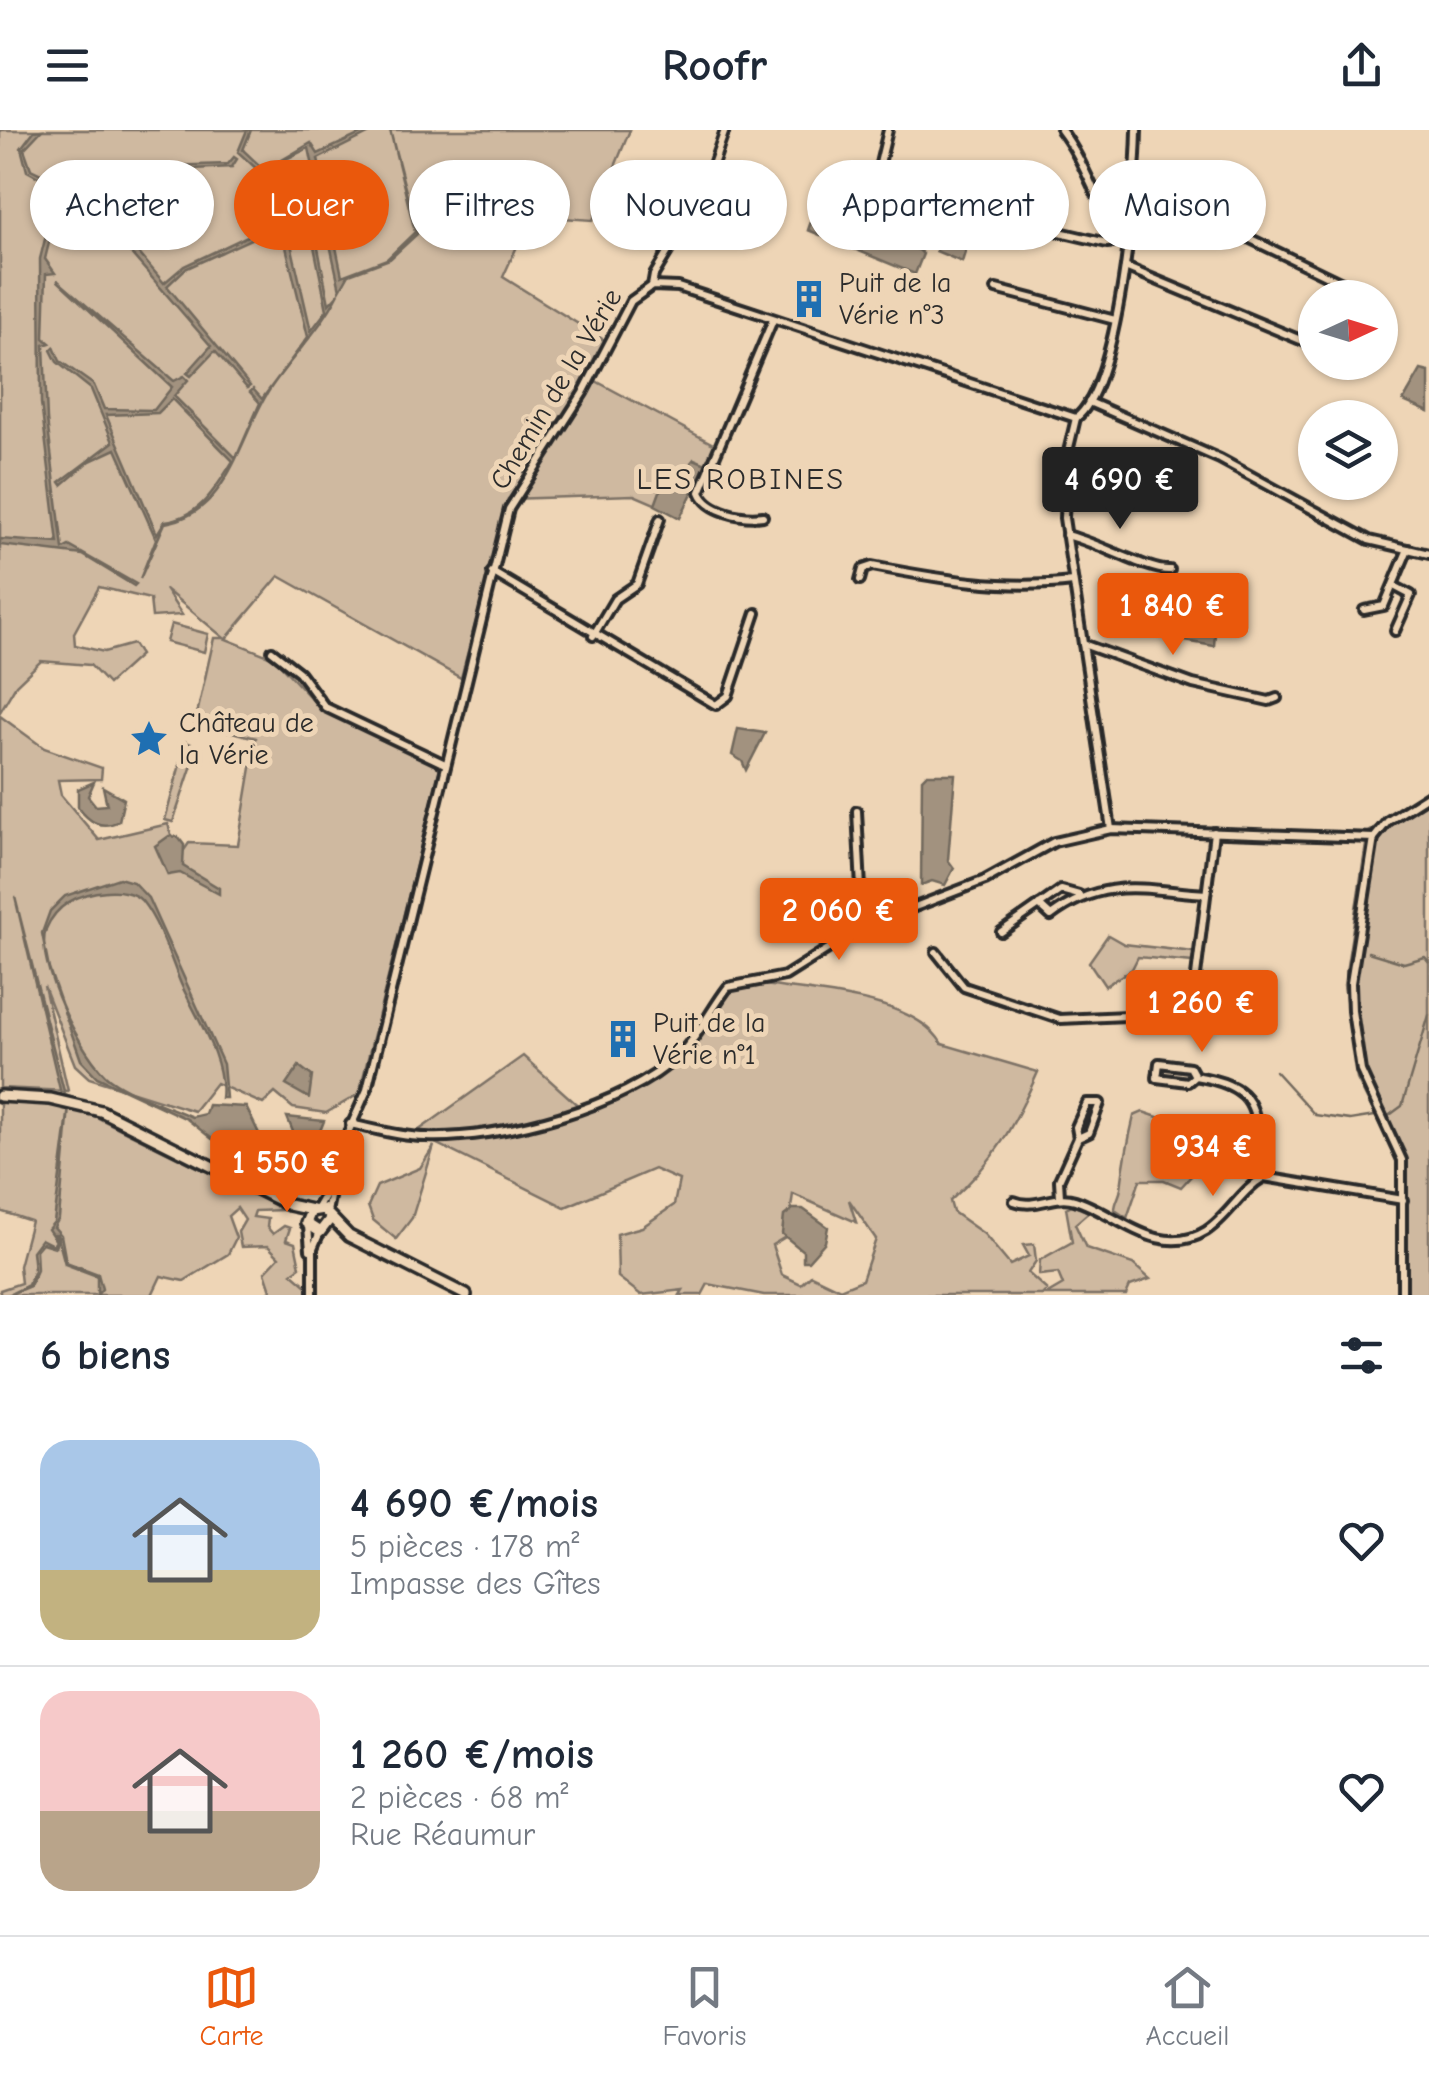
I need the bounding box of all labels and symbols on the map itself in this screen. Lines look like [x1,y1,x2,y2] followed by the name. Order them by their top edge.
[839,267,952,331] place label: Puit de la Vérie n°3
[788,278,830,320] building icon: Puit de la Vérie n°3
[1298,280,1398,380] north arrow
[483,283,629,495] street label: Chemin de la Vérie
[1028,447,1212,532] pin: 4 690 €
[636,462,846,497] district label: LES ROBINES
[1081,573,1265,658] pin: 1 840 €
[179,707,314,771] place label: Château de la Vérie
[128,718,170,760] place icon: Château de la Vérie
[747,878,931,963] pin: 2 060 €
[1110,970,1294,1055] pin: 1 260 €
[653,1007,766,1071] place label: Puit de la Vérie n°1
[602,1018,644,1060] building icon: Puit de la Vérie n°1
[1143,1114,1283,1199] pin: 934 €
[195,1130,379,1215] pin: 1 550 €

